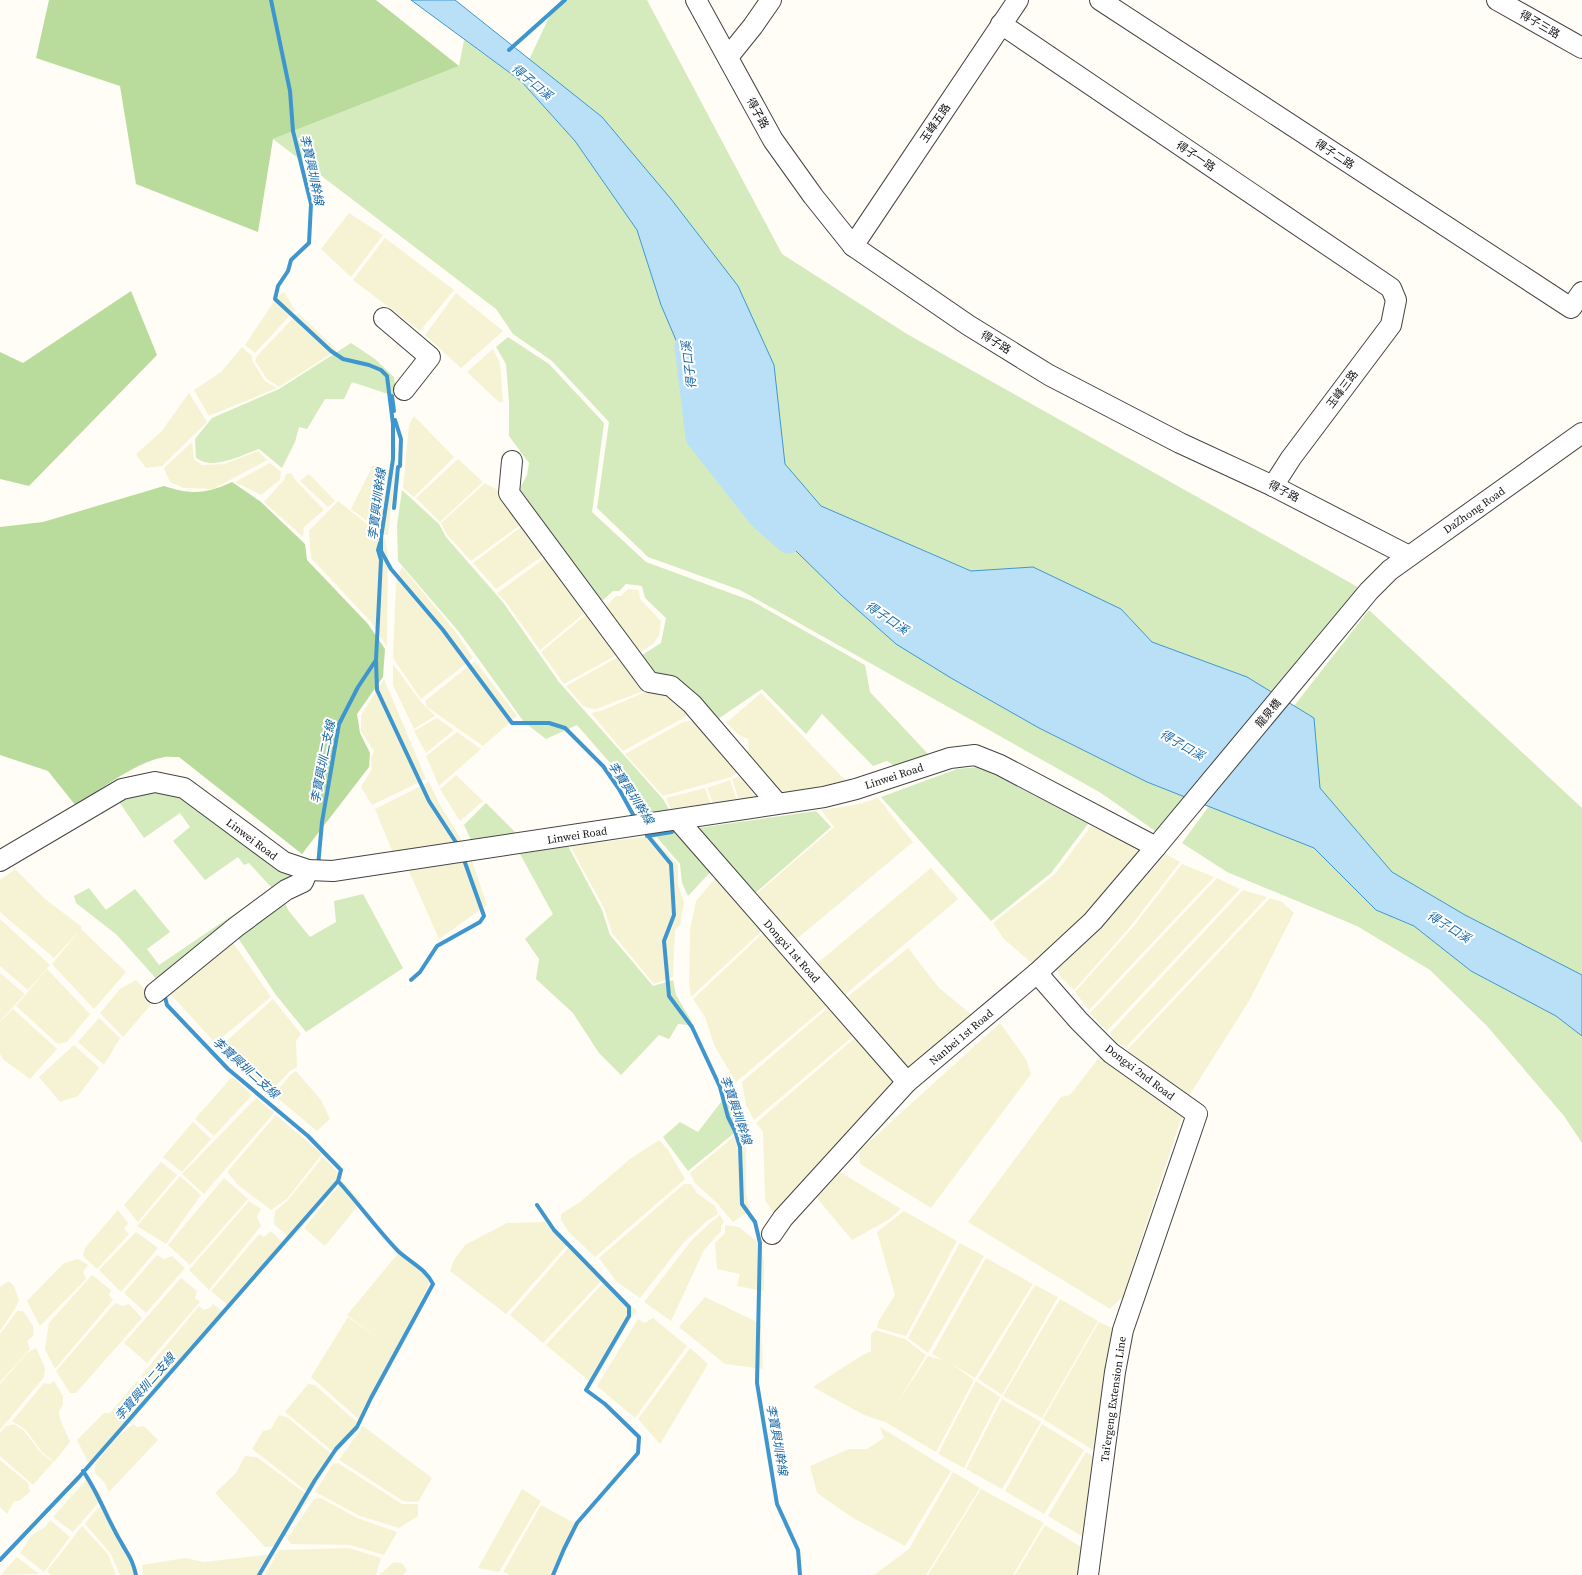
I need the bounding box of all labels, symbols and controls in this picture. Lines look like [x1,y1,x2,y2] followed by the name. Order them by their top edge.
[1517,7,1563,42] street label: 得子三路
[508,60,557,105] water label: 得子口溪
[743,95,772,131] street label: 得子路
[917,101,954,146] street label: 玉峰五路
[297,133,328,209] water label: 李寶興圳幹線
[1312,136,1357,173] street label: 得子二路
[1173,138,1218,175] street label: 得子一路
[978,327,1014,358] street label: 得子路
[678,338,700,390] water label: 得子口溪
[1323,367,1362,411] street label: 玉峰三路
[365,465,390,541] water label: 李寶興圳幹線
[1266,477,1302,506] street label: 得子路
[1441,483,1509,537] street label: DaZhong Road
[863,598,913,639] water label: 得子口溪
[1252,696,1285,731] street label: 龍泉橋
[307,717,339,805] water label: 李寶興圳二支線
[1157,726,1209,765] water label: 得子口溪
[605,758,658,829] water label: 李寶興圳幹線
[863,760,926,793] street label: Linwei Road
[223,815,281,864] street label: Linwei Road
[546,823,609,848] street label: Linwei Road
[1424,907,1475,948] water label: 得子口溪
[760,917,824,987] street label: Dongxi 1st Road
[926,1006,997,1069] street label: Nanbei 1st Road
[209,1034,284,1103] water label: 李寶興圳二支線
[1102,1041,1178,1104] street label: Dongxi 2nd Road
[717,1073,756,1149] water label: 李寶興圳幹線
[1097,1335,1130,1463] street label: Tai'ergeng Extension Line
[111,1349,180,1424] water label: 李寶興圳二支線
[763,1403,791,1479] water label: 李寶興圳幹線

